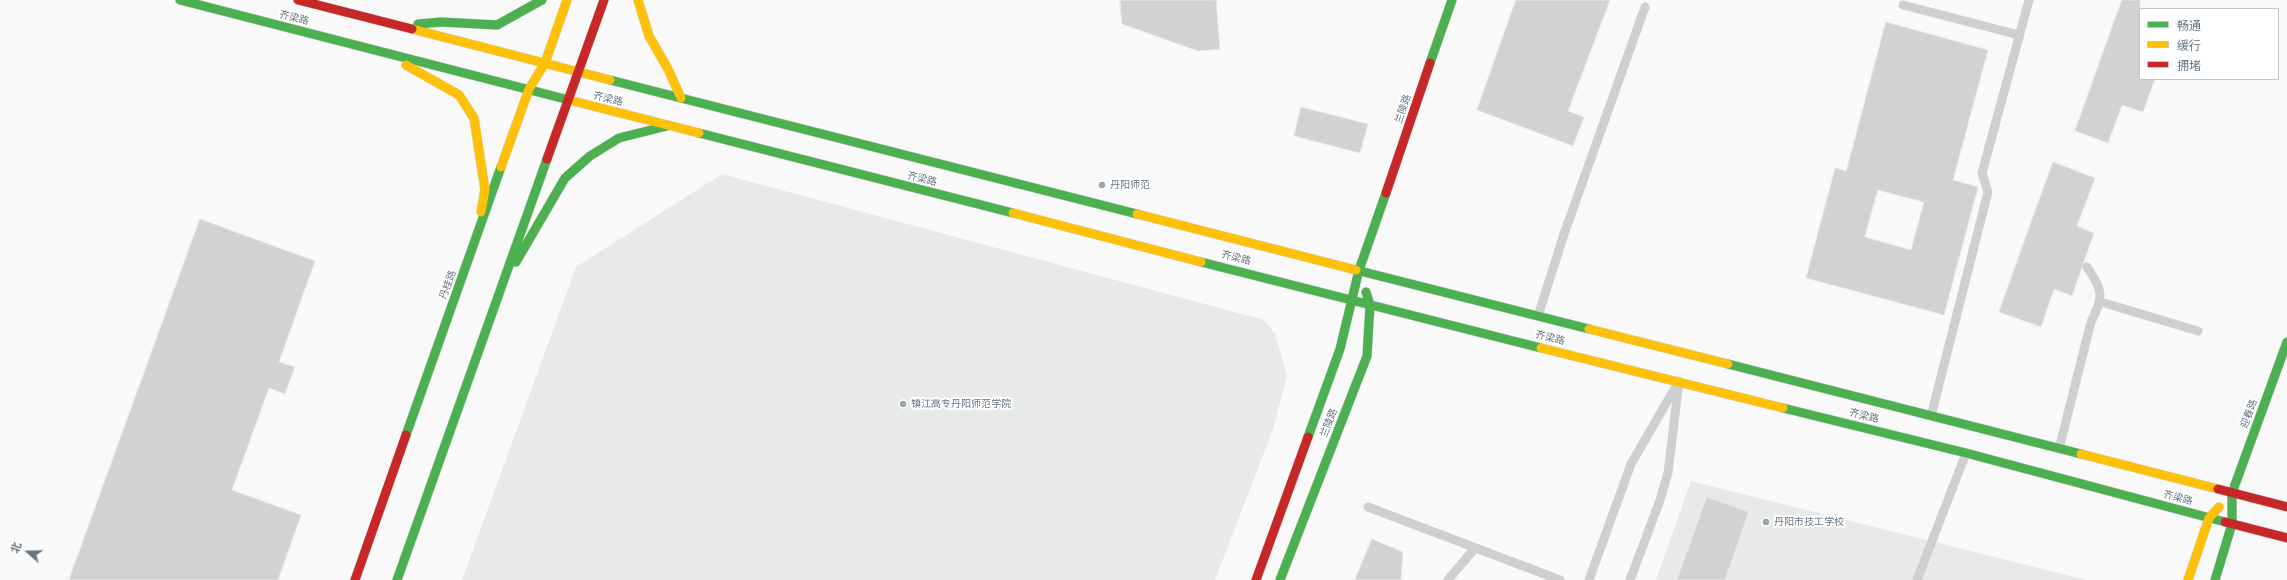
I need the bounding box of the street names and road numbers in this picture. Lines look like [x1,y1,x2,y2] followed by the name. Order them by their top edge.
[278,9,310,27] street label: 齐梁路
[592,90,624,108] street label: 齐梁路
[1392,93,1414,125] street label: 兰陵路
[906,170,938,188] street label: 齐梁路
[1220,249,1252,267] street label: 齐梁路
[437,269,459,301] street label: 丹桂路
[1534,329,1566,347] street label: 齐梁路
[2238,398,2260,430] street label: 迎春路
[1318,407,1340,439] street label: 兰陵路
[1848,407,1880,425] street label: 齐梁路
[2162,488,2194,508] street label: 齐梁路

